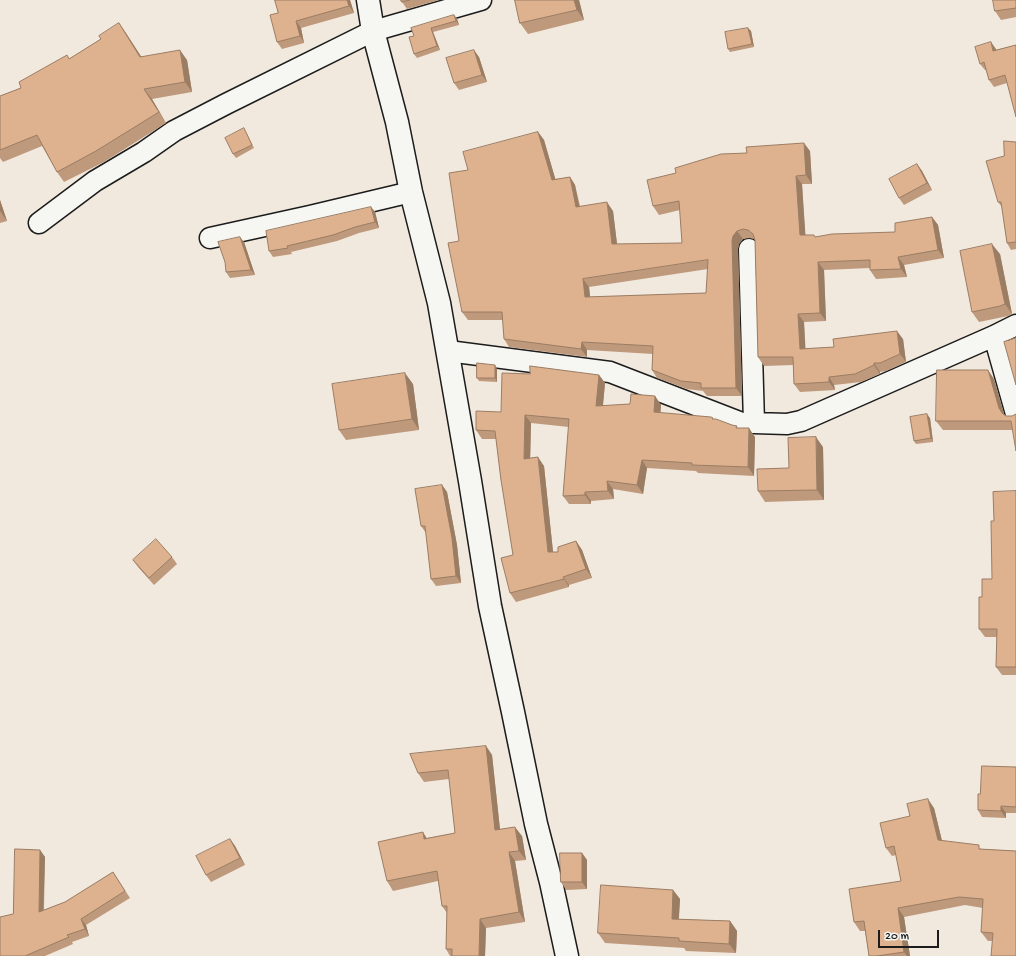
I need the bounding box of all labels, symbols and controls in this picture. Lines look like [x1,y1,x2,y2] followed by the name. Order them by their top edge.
[880,922,941,948] scale bar
[885,930,909,944] text: 20 m

